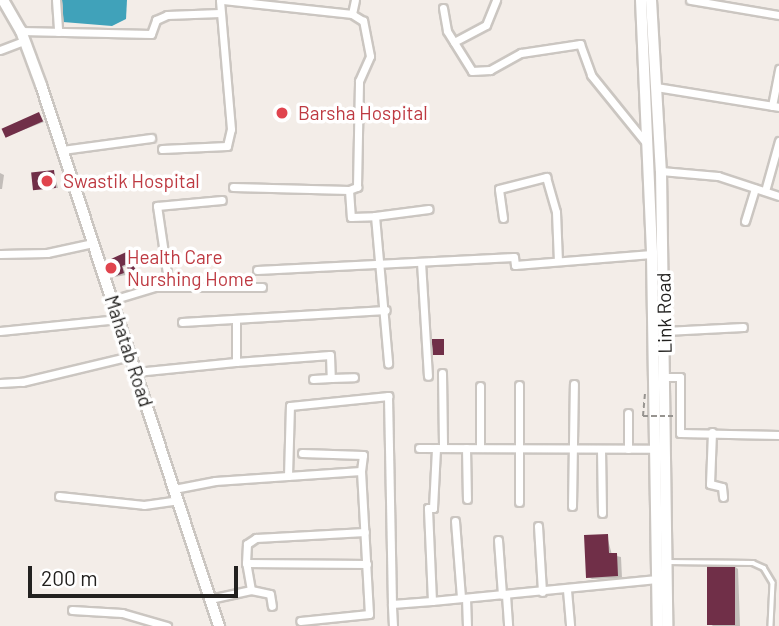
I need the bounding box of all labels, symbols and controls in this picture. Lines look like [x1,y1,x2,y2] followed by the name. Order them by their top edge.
[298,102,428,124] place label: Barsha Hospital
[272,103,292,123] marker: Barsha Hospital
[63,170,200,192] place label: Swastik Hospital
[37,171,57,191] marker: Swastik Hospital
[127,246,254,290] place label: Health Care Nurshing Home
[101,258,121,278] marker: Health Care Nurshing Home
[652,272,676,354] street label: Link Road
[100,292,158,410] street label: Mahatab Road
[32,552,242,596] scale bar
[41,565,98,590] text: 200 m

